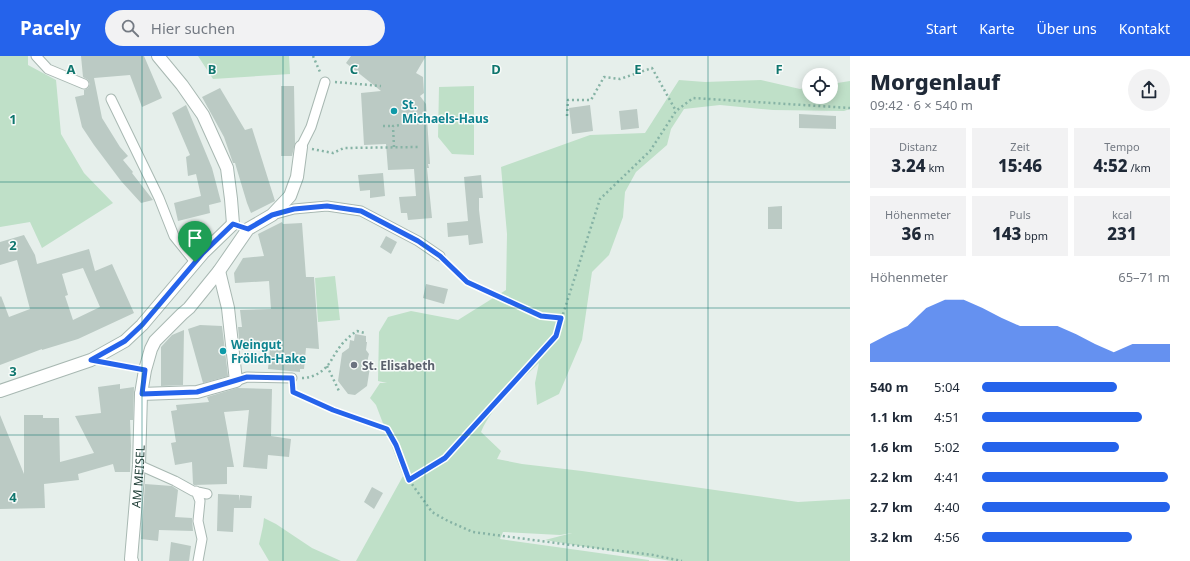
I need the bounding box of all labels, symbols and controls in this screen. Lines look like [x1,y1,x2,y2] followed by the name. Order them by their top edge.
[105,10,385,46] search box
[20,15,81,41] text: Pacely
[119,17,141,39] icon: search
[151,18,235,38] text: Hier suchen
[926,19,957,38] text: Start
[979,19,1015,38] text: Karte
[1037,19,1097,38] text: Über uns
[1119,19,1170,38] text: Kontakt
[67,60,76,78] text: A
[208,60,216,78] text: B
[350,60,358,78] text: C
[491,60,501,78] text: D
[634,60,642,78] text: E
[775,60,783,78] text: F
[870,66,1000,96] text: Morgenlauf
[802,68,838,104] map controls
[802,68,838,104] button: locate
[1128,69,1170,111] button: share
[402,96,489,127] place label: St. Michaels-Haus
[870,96,973,114] text: 09:42 · 6 × 540 m
[389,106,399,116] marker: St. Michaels-Haus
[9,110,17,128] text: 1
[899,139,937,154] text: Distanz
[1010,139,1030,154] text: Zeit
[1104,139,1140,154] text: Tempo
[891,154,926,177] text: 3.24
[998,154,1042,177] text: 15:46
[1093,154,1128,177] text: 4:52
[926,160,945,175] text: km
[1128,160,1151,175] text: /km
[885,207,951,222] text: Höhenmeter
[1009,207,1031,222] text: Puls
[1112,207,1132,222] text: kcal
[178,221,212,262] pin
[902,222,921,245] text: 36
[992,222,1021,245] text: 143
[1107,222,1137,245] text: 231
[184,227,206,249] icon: arrive
[921,228,934,243] text: m
[1021,228,1048,243] text: bpm
[9,236,17,254] text: 2
[870,268,948,286] text: Höhenmeter
[1118,268,1170,286] text: 65–71 m
[231,336,306,367] place label: Weingut Frölich-Hake
[218,346,228,356] marker: Weingut Frölich-Hake
[362,357,435,374] place label: St. Elisabeth
[349,360,359,370] marker: St. Elisabeth
[9,362,17,380] text: 3
[870,378,908,396] text: 540 m
[934,378,960,396] text: 5:04
[870,408,913,426] text: 1.1 km
[934,408,960,426] text: 4:51
[870,438,913,456] text: 1.6 km
[934,438,960,456] text: 5:02
[127,445,148,509] street label: AM MEISEL
[870,468,913,486] text: 2.2 km
[934,468,960,486] text: 4:41
[9,488,17,506] text: 4
[870,498,913,516] text: 2.7 km
[934,498,960,516] text: 4:40
[870,528,913,546] text: 3.2 km
[934,528,960,546] text: 4:56

